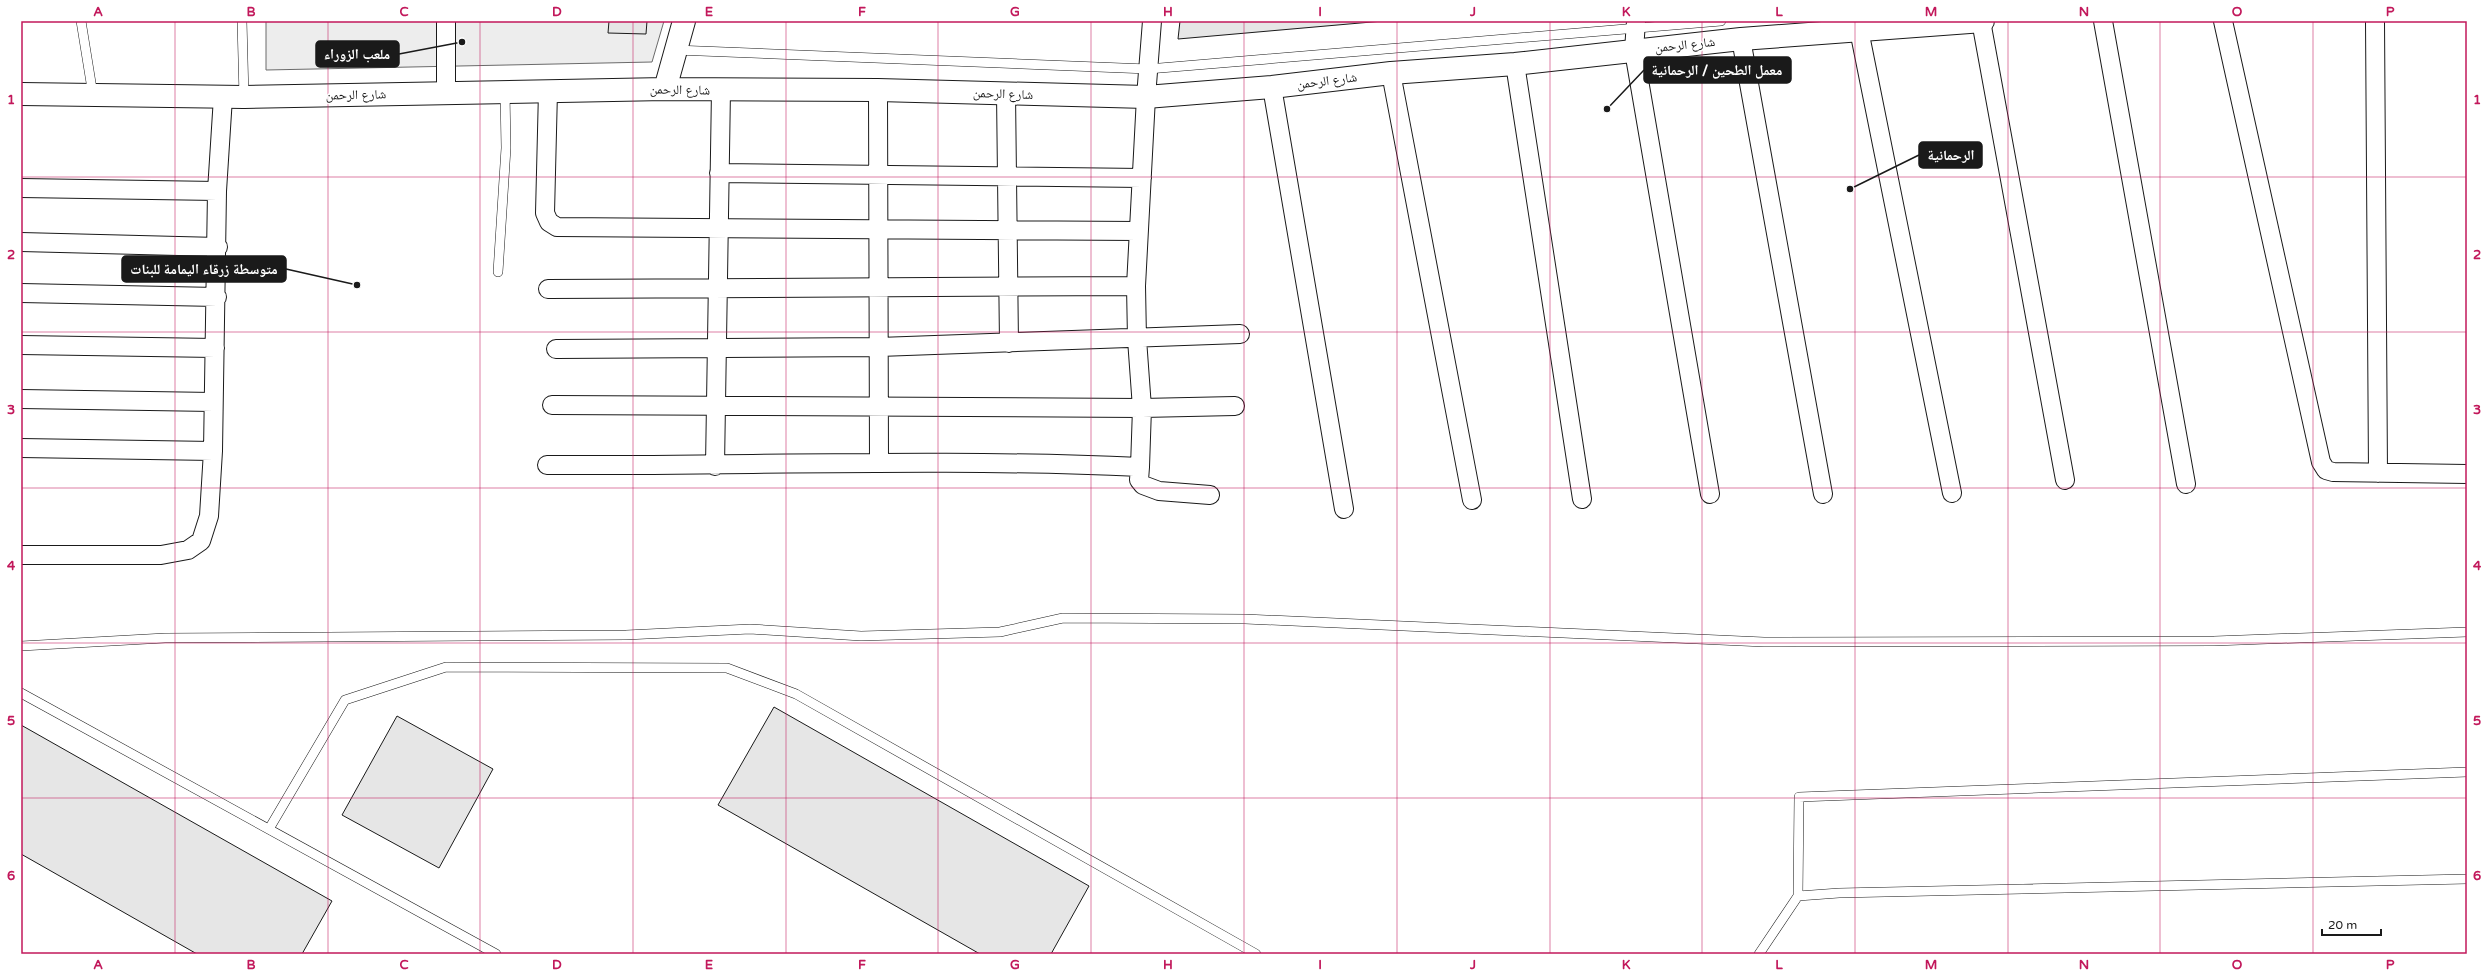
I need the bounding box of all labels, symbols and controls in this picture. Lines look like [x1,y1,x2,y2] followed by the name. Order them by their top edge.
[93,4,103,20] text: A
[246,4,256,20] text: B
[399,4,409,20] text: C
[552,4,562,20] text: D
[705,4,713,20] text: E
[858,4,866,20] text: F
[1010,4,1020,20] text: G
[1163,4,1173,20] text: H
[1318,4,1322,20] text: I
[1469,4,1476,20] text: J
[1622,4,1631,20] text: K
[1775,4,1783,20] text: L
[1925,4,1937,20] text: M
[2079,4,2089,20] text: N
[2232,4,2243,20] text: O
[2386,4,2395,20] text: P
[1654,34,1716,57] street label: شارع الرحمن
[316,41,399,67] callout: ملعب الزوراء
[324,46,390,63] text: ملعب الزوراء
[1644,57,1791,83] callout: معمل الطحين / الرحمانية
[1652,62,1782,79] text: معمل الطحين / الرحمانية
[1296,69,1358,94] street label: شارع الرحمن
[650,81,710,100] street label: شارع الرحمن
[972,85,1033,104] street label: شارع الرحمن
[326,86,386,105] street label: شارع الرحمن
[7,92,15,108] text: 1
[2473,92,2481,108] text: 1
[1919,142,1982,168] callout: الرحمانية
[1928,147,1974,164] text: الرحمانية
[7,247,15,263] text: 2
[2473,247,2481,263] text: 2
[122,256,286,282] callout: متوسطة زرقاء اليمامة للبنات
[130,261,278,278] text: متوسطة زرقاء اليمامة للبنات
[7,402,15,418] text: 3
[2473,402,2481,418] text: 3
[7,558,16,574] text: 4
[2473,558,2482,574] text: 4
[7,713,15,729] text: 5
[2473,713,2481,729] text: 5
[7,868,15,884] text: 6
[2473,868,2481,884] text: 6
[2322,911,2381,937] scale bar
[2328,918,2357,932] text: 20 m
[93,957,103,973] text: A
[246,957,256,973] text: B
[399,957,409,973] text: C
[552,957,562,973] text: D
[705,957,713,973] text: E
[858,957,866,973] text: F
[1010,957,1020,973] text: G
[1163,957,1173,973] text: H
[1318,957,1322,973] text: I
[1469,957,1476,973] text: J
[1622,957,1631,973] text: K
[1775,957,1783,973] text: L
[1925,957,1937,973] text: M
[2079,957,2089,973] text: N
[2232,957,2243,973] text: O
[2386,957,2395,973] text: P

